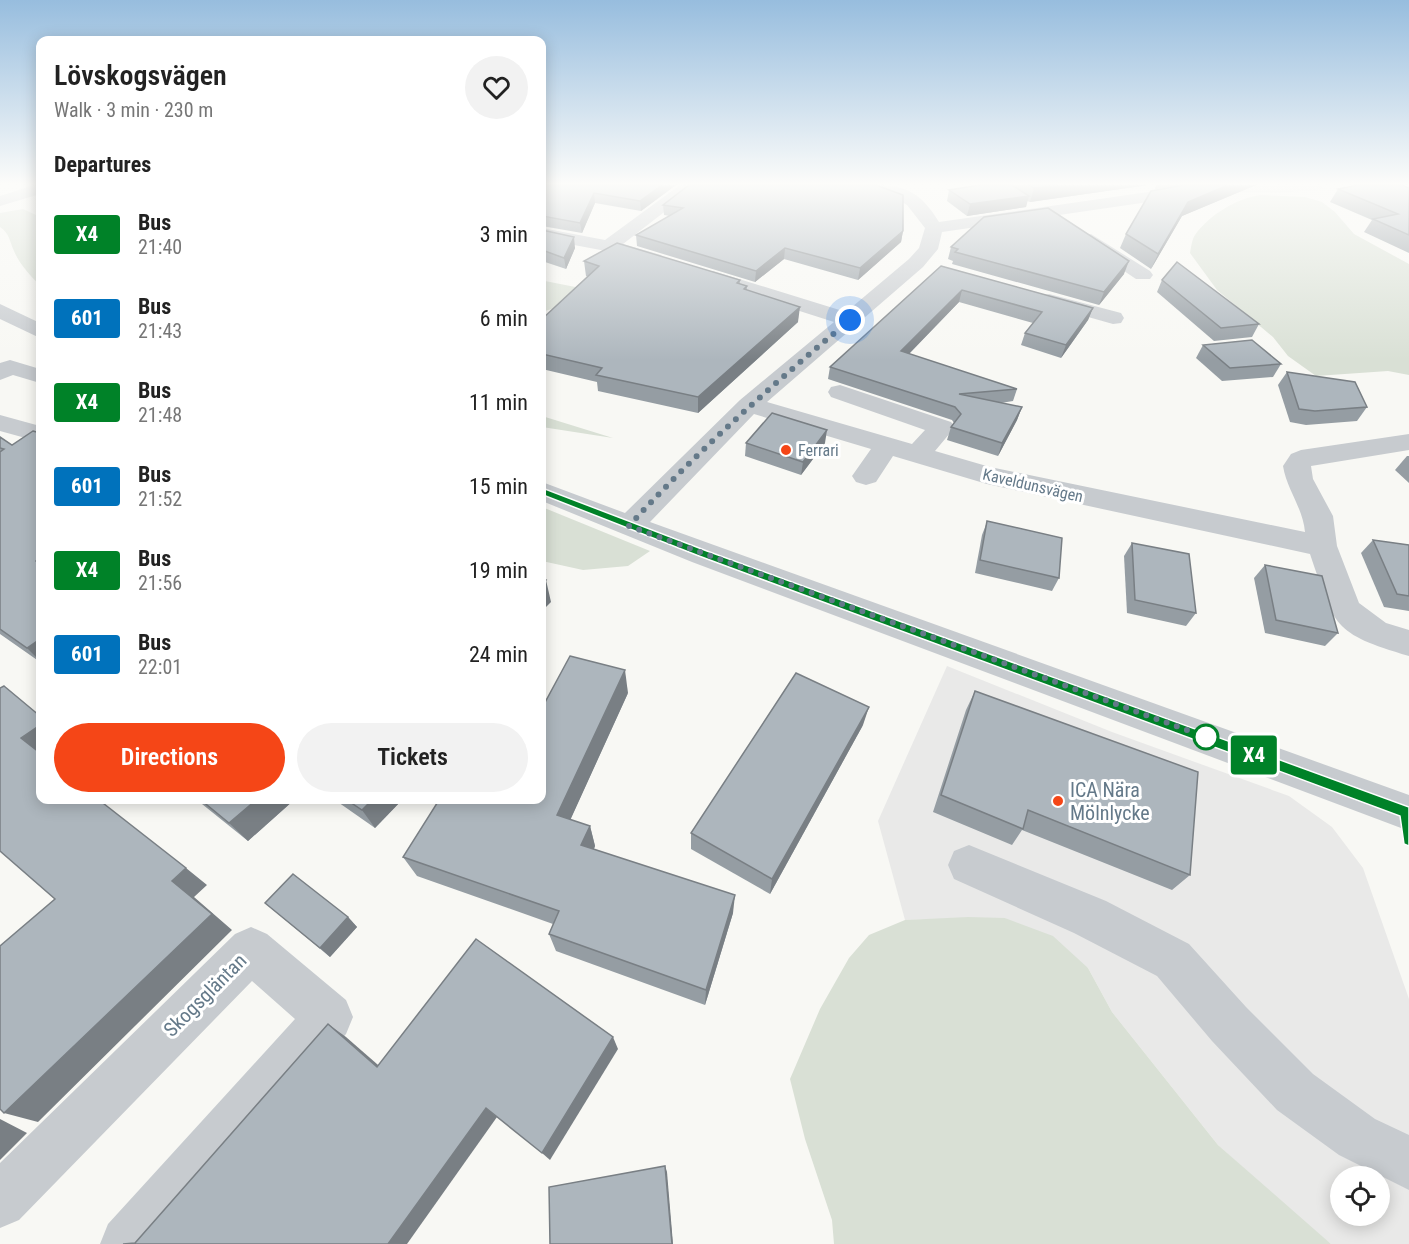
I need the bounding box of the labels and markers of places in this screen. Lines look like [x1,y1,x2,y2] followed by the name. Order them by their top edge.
[798,441,839,460] place label: Ferrari
[779,443,793,457] marker: Ferrari
[1193,724,1219,750] unlabelled marker
[1070,778,1150,825] place label: ICA Nära Mölnlycke
[1051,794,1065,808] marker: ICA Nära Mölnlycke

